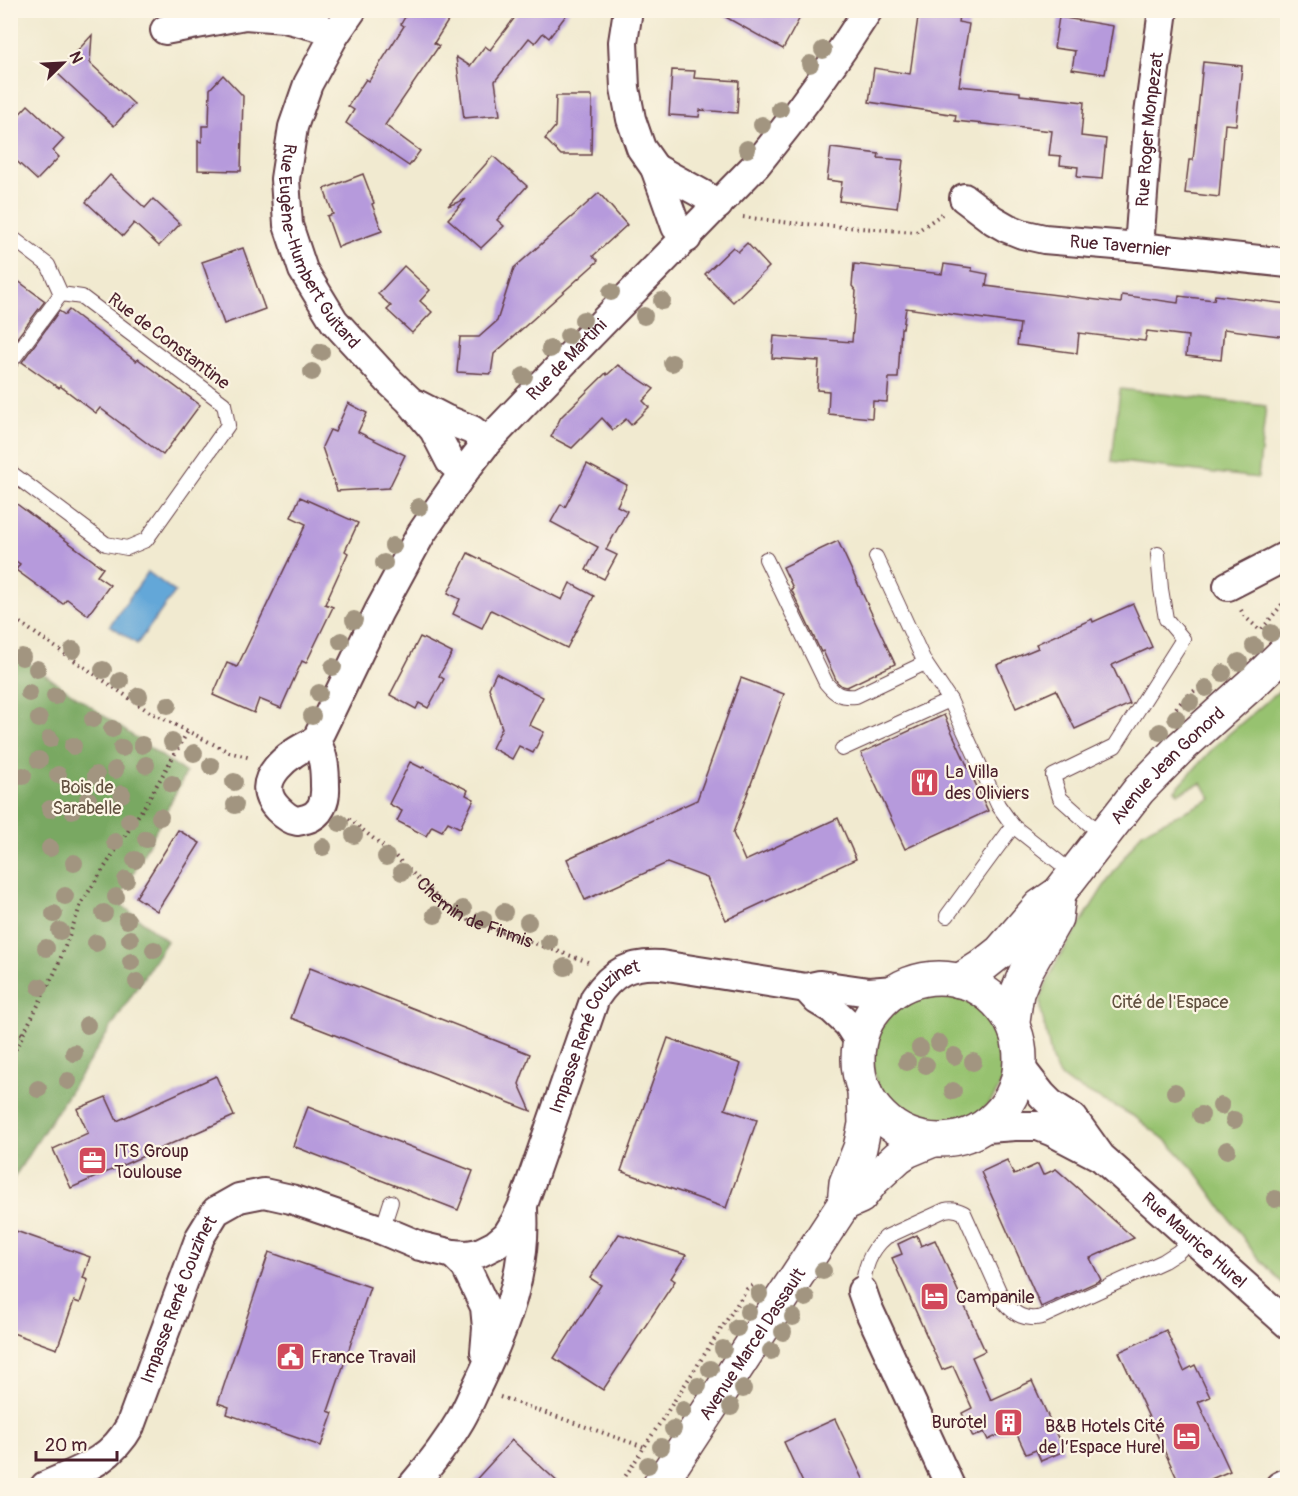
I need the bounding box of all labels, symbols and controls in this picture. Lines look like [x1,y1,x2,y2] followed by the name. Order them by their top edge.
[33,33,93,93] north arrow
[64,48,87,66] text: N
[1131,50,1169,208] street label: Rue Roger Monpezat
[273,142,365,354] street label: Rue Eugène-Humbert Guitard
[1069,230,1173,262] street label: Rue Tavernier
[103,288,234,395] street label: Rue de Constantine
[522,314,612,406] street label: Rue de Martini
[1106,702,1230,829] street label: Avenue Jean Gonord
[945,761,1029,805] place label: La Villa des Oliviers
[908,766,940,798] restaurant icon: La Villa des Oliviers
[53,776,122,820] park label: Bois de Sarabelle
[411,872,536,954] street label: Chemin de Firmis
[545,955,643,1117] street label: Impasse René Couzinet
[1112,991,1229,1014] park label: Cité de l'Espace
[114,1140,189,1184] place label: ITS Group Toulouse
[77,1145,109,1177] office icon: ITS Group Toulouse
[1136,1188,1251,1294] street label: Rue Maurice Hurel
[136,1211,223,1386] street label: Impasse René Couzinet
[694,1263,811,1425] street label: Avenue Marcel Dassault
[919,1281,951,1313] hotel icon: Campanile
[956,1286,1034,1309] place label: Campanile
[274,1341,306,1373] public building icon: France Travail
[311,1346,416,1369] place label: France Travail
[992,1406,1024,1438] building icon: Burotel
[932,1411,987,1434] place label: Burotel
[1039,1415,1165,1459] place label: B&B Hotels Cité de l’Espace Hurel
[1170,1420,1202,1452] hotel icon: B&B Hotels Cité de l’Espace Hurel
[36,1424,117,1462] scale bar
[45,1434,87,1457] text: 20 m

